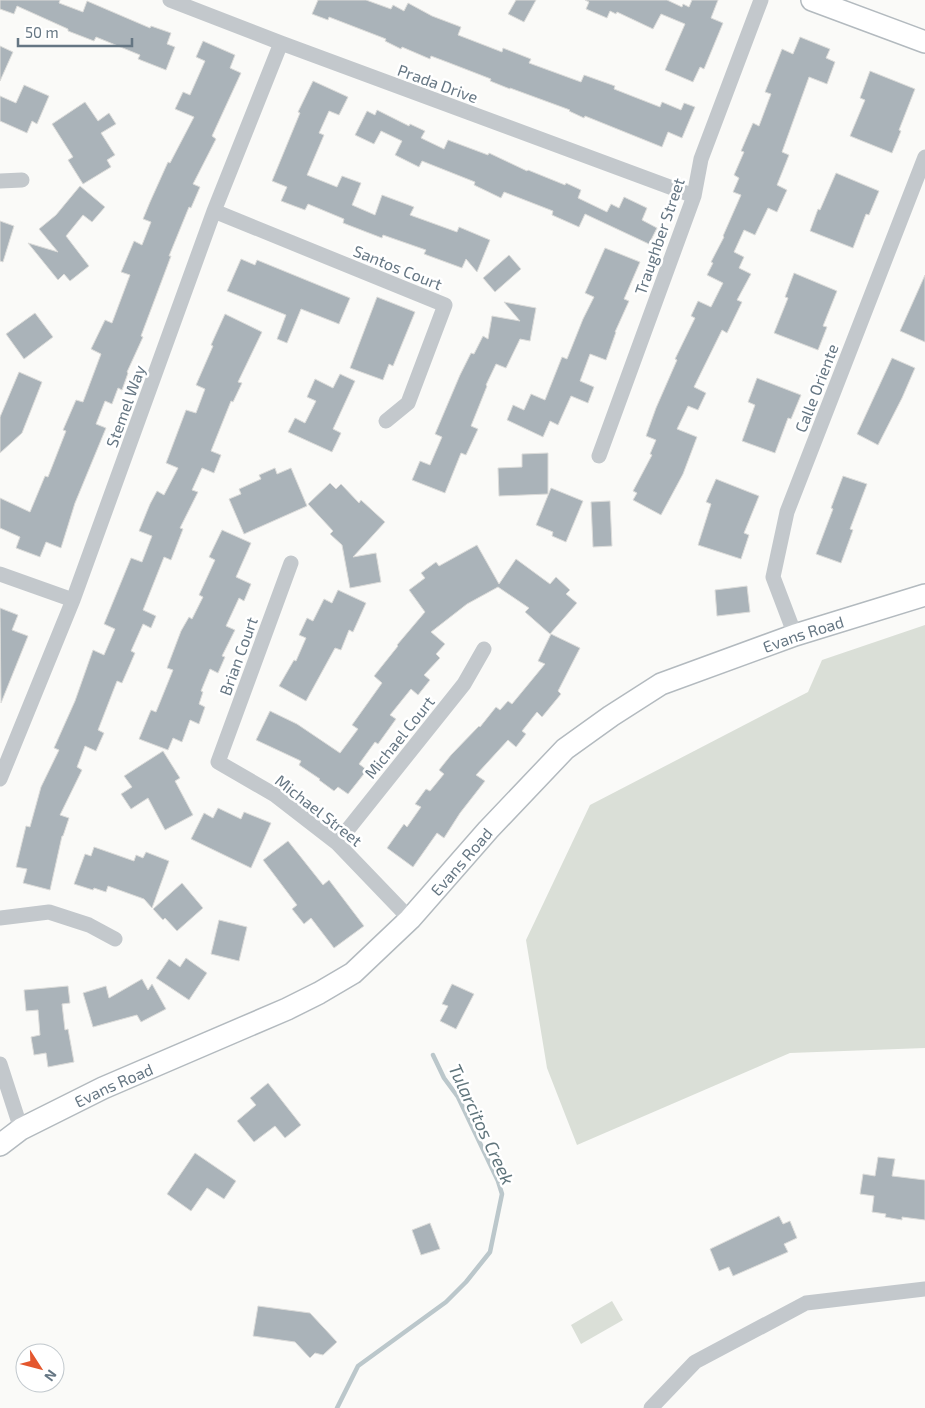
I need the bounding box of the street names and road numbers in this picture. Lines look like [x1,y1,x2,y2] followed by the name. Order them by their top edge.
[395,60,481,106] street label: Prada Drive
[630,175,688,297] street label: Traughber Street
[351,241,445,293] street label: Santos Court
[790,341,842,435] street label: Calle Oriente
[101,362,149,450] street label: Stemel Way
[760,611,846,656] street label: Evans Road
[215,614,261,698] street label: Brian Court
[360,692,438,782] street label: Michael Court
[272,770,366,850] street label: Michael Street
[426,823,496,899] street label: Evans Road
[71,1058,155,1110] street label: Evans Road

